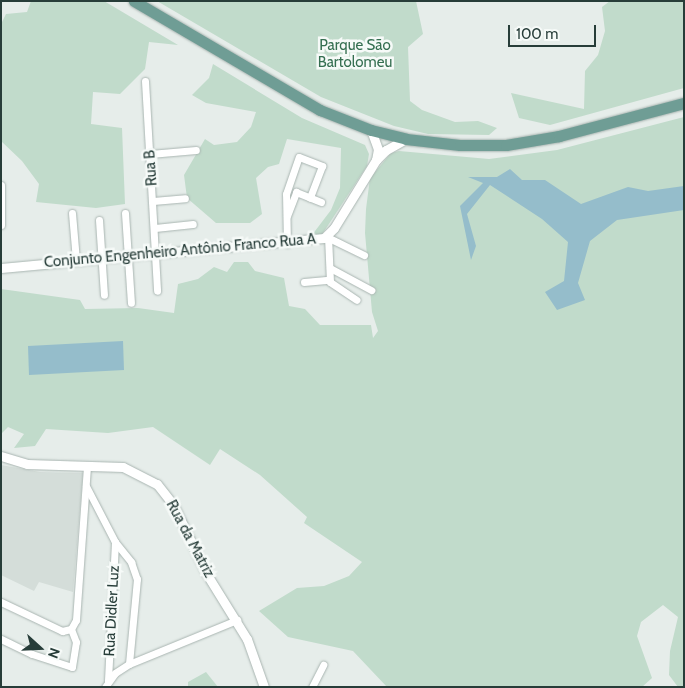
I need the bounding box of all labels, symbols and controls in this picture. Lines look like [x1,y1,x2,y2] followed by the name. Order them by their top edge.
[510,15,598,47] scale bar
[516,25,558,43] text: 100 m
[318,36,392,71] park label: Parque São Bartolomeu
[141,149,161,187] street label: Rua B
[43,230,317,272] street label: Conjunto Engenheiro Antônio Franco Rua A
[162,497,218,581] street label: Rua da Matriz
[101,565,123,657] street label: Rua Didler Luz
[15,623,65,673] north arrow
[44,645,64,661] text: N

